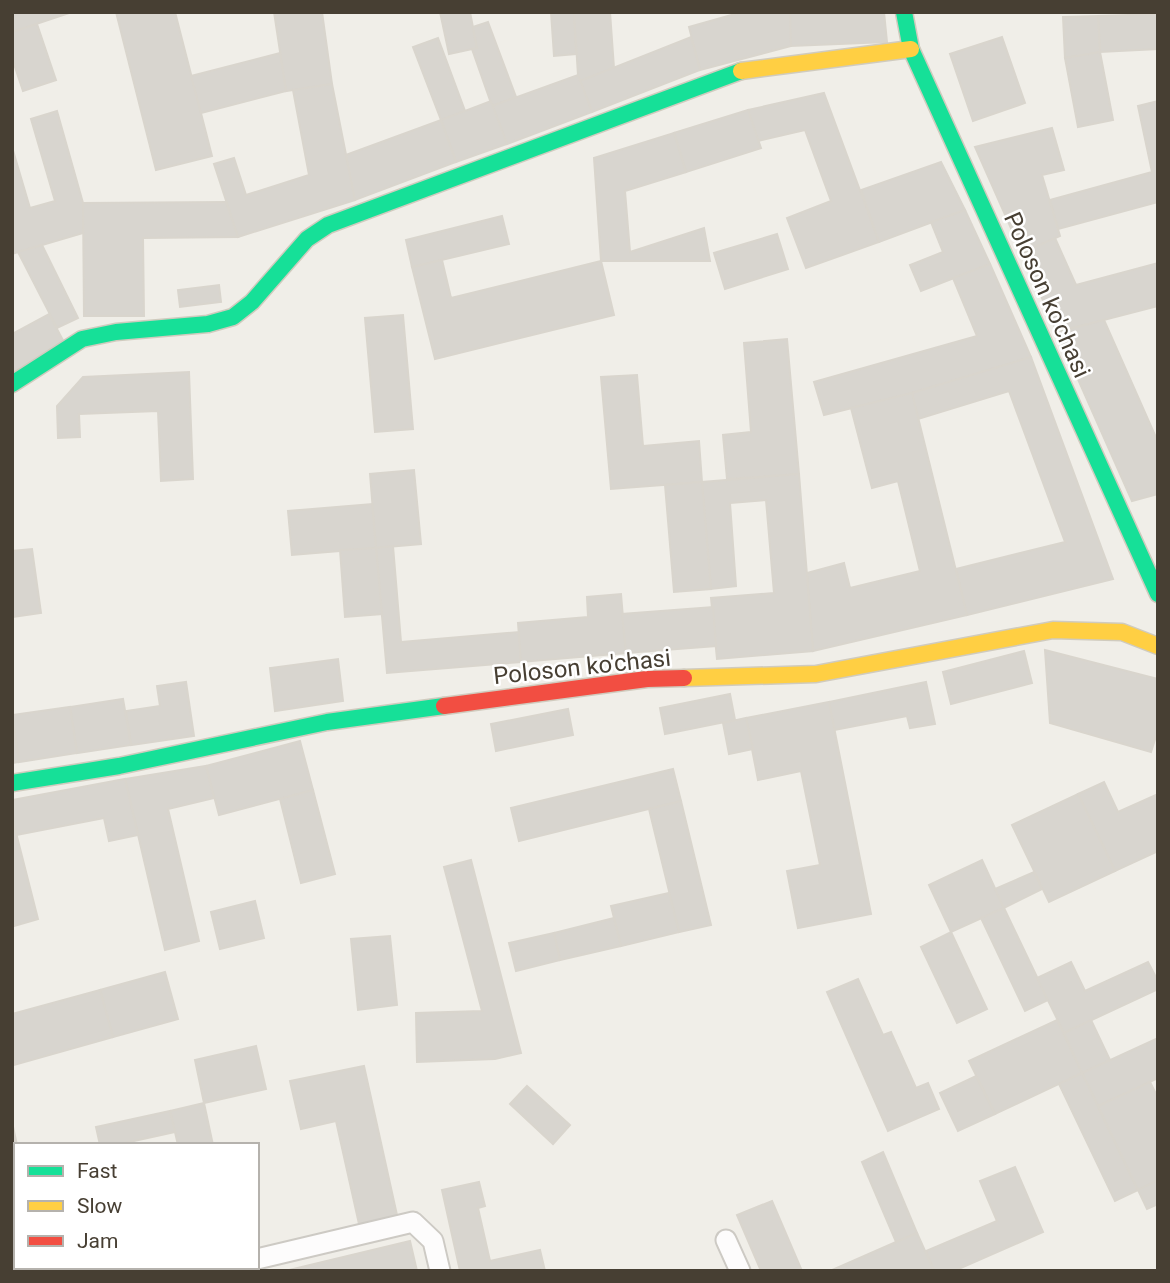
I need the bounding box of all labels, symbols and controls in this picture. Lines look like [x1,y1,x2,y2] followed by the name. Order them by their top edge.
[998,208,1096,382] street label: Poloson ko'chasi
[492,644,672,690] street label: Poloson ko'chasi
[14,1143,259,1269] legend
[77,1159,118,1183] text: Fast
[77,1194,123,1218] text: Slow
[77,1229,118,1253] text: Jam

